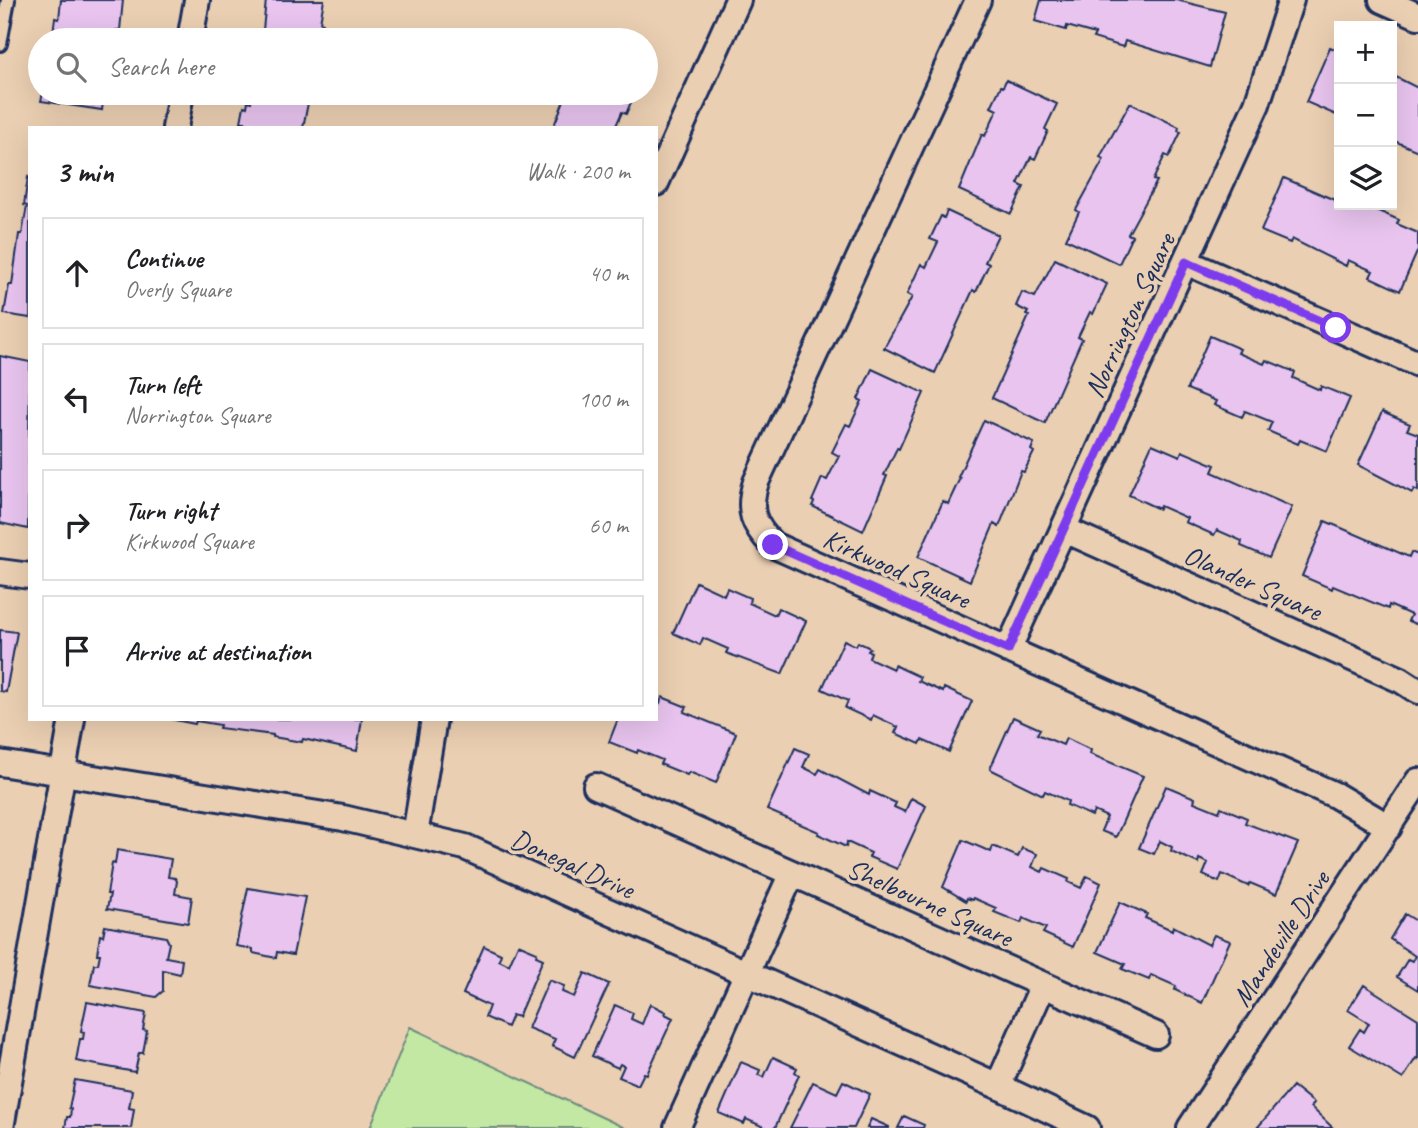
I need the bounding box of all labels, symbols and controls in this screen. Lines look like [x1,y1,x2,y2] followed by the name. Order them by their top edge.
[1334,21,1397,210] map controls
[1334,21,1397,84] button: +
[28,28,658,105] search box
[52,48,90,86] icon: search
[108,50,214,83] text: Search here
[1334,84,1397,147] button: −
[1334,147,1397,210] button: layers
[56,153,113,191] text: 3 min
[526,157,630,186] text: Walk · 200 m
[1076,226,1184,403] street label: Norrington Square
[125,242,203,275] text: Continue
[58,254,96,292] icon: ahead
[589,259,628,288] text: 40 m
[125,275,231,304] text: Overly Square
[1320,312,1351,343] route start
[125,368,200,401] text: Turn left
[58,380,96,418] icon: left
[579,385,628,414] text: 100 m
[125,401,271,430] text: Norrington Square
[125,494,216,527] text: Turn right
[58,506,96,544] icon: right
[589,511,628,540] text: 60 m
[818,521,977,617] street label: Kirkwood Square
[125,527,254,556] text: Kirkwood Square
[757,529,788,560] route end
[1179,537,1329,629] street label: Olander Square
[58,632,96,670] icon: arrive
[125,635,311,668] text: Arrive at destination
[506,821,642,907] street label: Donegal Drive
[842,850,1020,955] street label: Shelbourne Square
[1224,862,1338,1013] street label: Mandeville Drive

